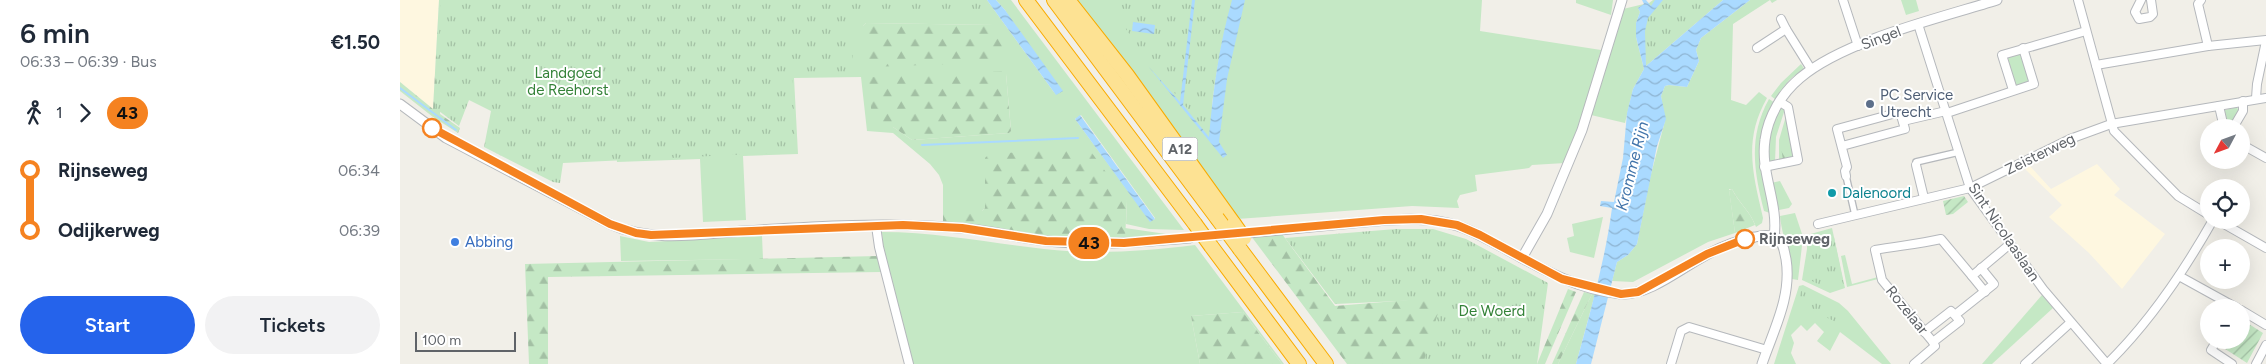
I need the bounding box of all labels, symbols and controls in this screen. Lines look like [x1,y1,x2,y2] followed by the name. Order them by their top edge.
[20,16,90,50] text: 6 min
[1858,22,1904,54] street label: Singel
[331,31,380,54] text: €1.50
[20,52,157,71] text: 06:33 – 06:39 · Bus
[527,64,609,99] park label: Landgoed de Reehorst
[1880,86,1953,121] place label: PC Service Utrecht
[1864,98,1876,110] marker: PC Service Utrecht
[20,99,48,127] icon: walk
[71,99,99,127] icon: forward
[117,102,138,124] text: 43
[56,103,63,122] text: 1
[422,118,442,138] unlabelled marker
[1612,119,1652,213] water label: Kromme Rijn
[2200,119,2250,169] north arrow
[2200,119,2250,349] map controls
[2002,129,2078,179] street label: Zeisterweg
[1162,138,1198,160] road number: A12
[58,159,148,182] text: Rijnseweg
[338,161,380,180] text: 06:34
[1964,179,2044,285] street label: Sint Nicolaaslaan
[2200,179,2250,229] button: locate
[1842,184,1911,202] place label: Dalenoord
[1826,187,1838,199] marker: Dalenoord
[58,219,160,242] text: Odijkerweg
[339,221,380,240] text: 06:39
[1066,227,1112,259] line badge: 43
[1735,229,1755,249] marker: Rijnseweg
[1759,230,1830,248] place label: Rijnseweg
[1078,232,1100,254] text: 43
[465,233,513,251] place label: Abbing
[449,236,461,248] marker: Abbing
[2200,239,2250,289] button: +
[1882,282,1932,338] street label: Rozelaar
[20,296,195,354] button: Start
[205,296,380,354] button: Tickets
[2200,299,2250,349] button: −
[1459,302,1525,320] park label: De Woerd
[415,329,516,352] scale bar
[422,332,461,349] text: 100 m

